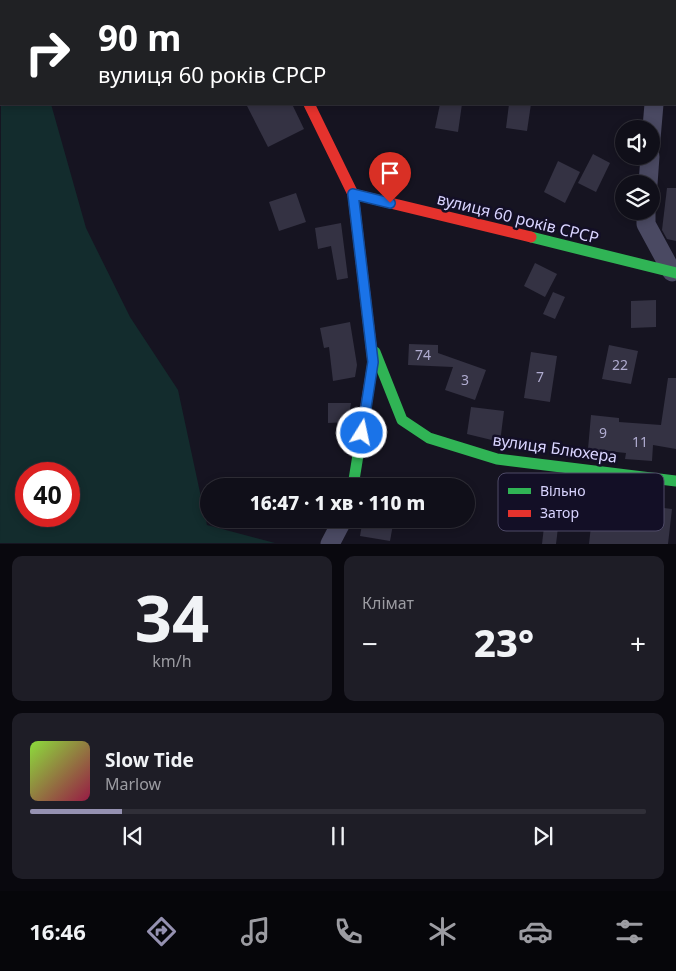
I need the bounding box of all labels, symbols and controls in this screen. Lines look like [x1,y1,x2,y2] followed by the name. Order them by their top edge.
[98,14,181,61] text: 90 m
[15,20,80,85] icon: right
[98,59,326,89] text: вулиця 60 років СРСР
[615,120,660,220] map controls
[615,120,660,165] button: sound
[369,152,411,203] pin
[376,159,404,187] icon: arrive
[615,175,660,220] button: layers
[435,187,601,249] street label: вулиця 60 років СРСР
[415,345,431,364] house number: 74
[612,355,628,374] house number: 22
[536,367,544,386] house number: 7
[461,370,469,389] house number: 3
[335,406,387,458] position arrow
[599,423,607,442] house number: 9
[491,428,619,468] street label: вулиця Блюхера
[632,432,648,451] house number: 11
[15,462,80,527] speed limit sign: 40
[498,473,664,531] legend
[540,481,585,500] text: Вільно
[250,490,425,516] text: 16:47 · 1 хв · 110 m
[540,503,579,522] text: Затор
[135,573,209,661] text: 34
[362,592,414,614] text: Клімат
[474,616,534,668] text: 23°
[362,624,378,662] text: −
[630,624,646,662] text: +
[152,650,192,672] text: km/h
[105,747,194,773] text: Slow Tide
[105,773,161,795] text: Marlow
[119,822,147,850] icon: previous
[324,822,352,850] icon: pause
[529,822,557,850] icon: next
[144,914,179,949] icon: directions
[238,914,273,949] icon: music
[331,914,366,949] icon: phone
[425,914,460,949] icon: climate
[518,914,553,949] icon: car
[612,914,647,949] icon: filters
[29,916,86,946] text: 16:46

